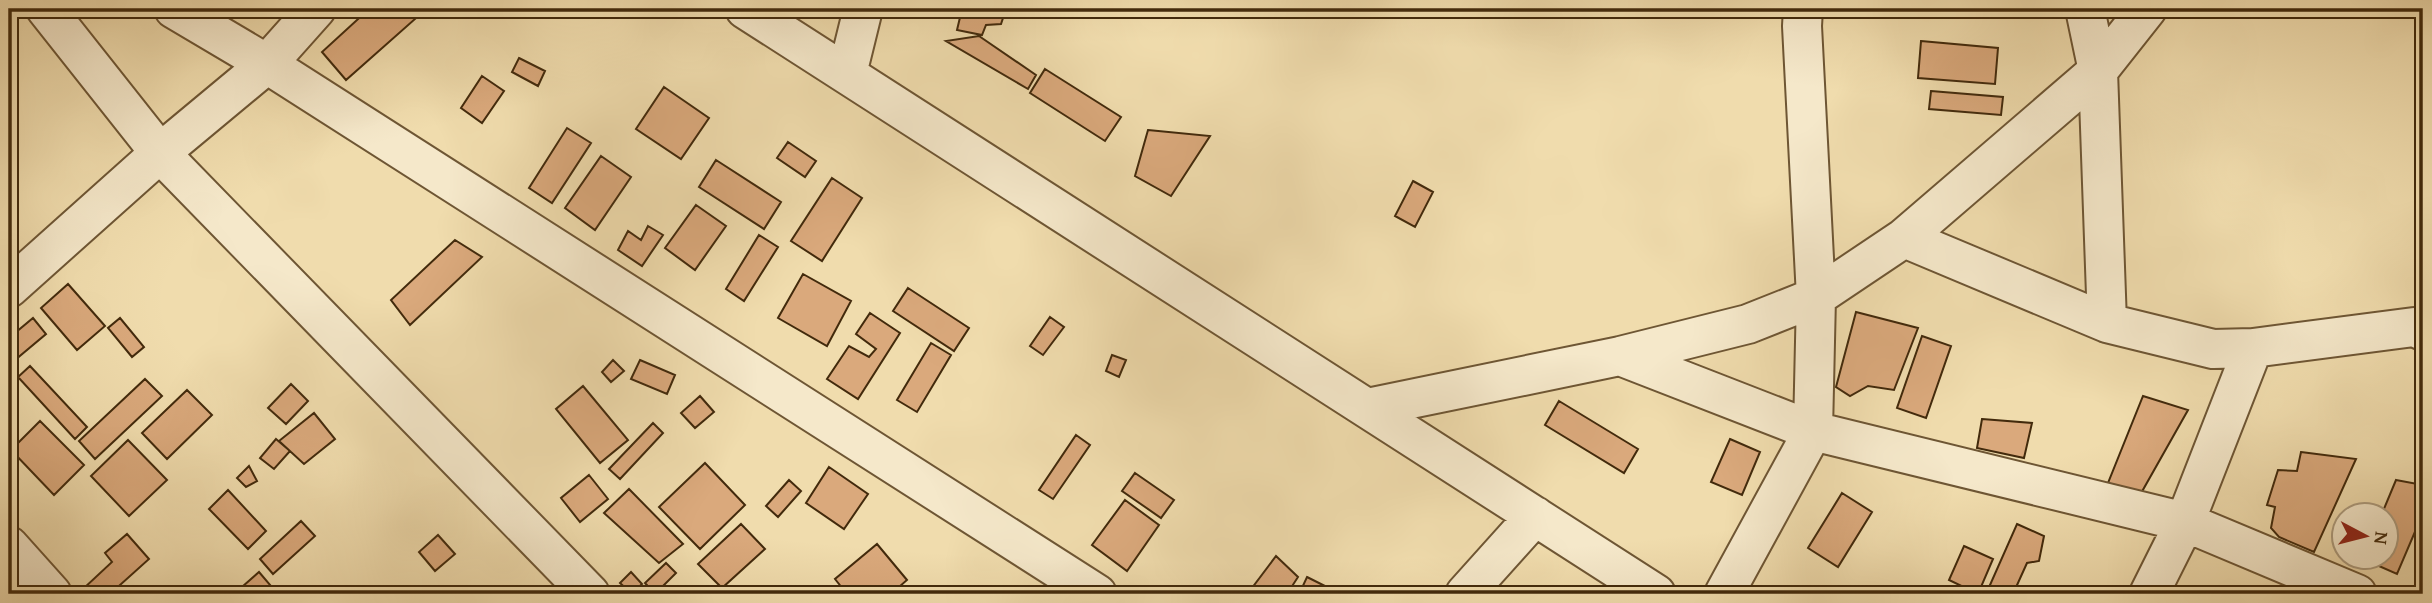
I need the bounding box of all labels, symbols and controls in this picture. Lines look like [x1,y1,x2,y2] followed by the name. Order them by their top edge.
[2330,502,2400,572] north arrow
[2367,530,2397,546] text: N

